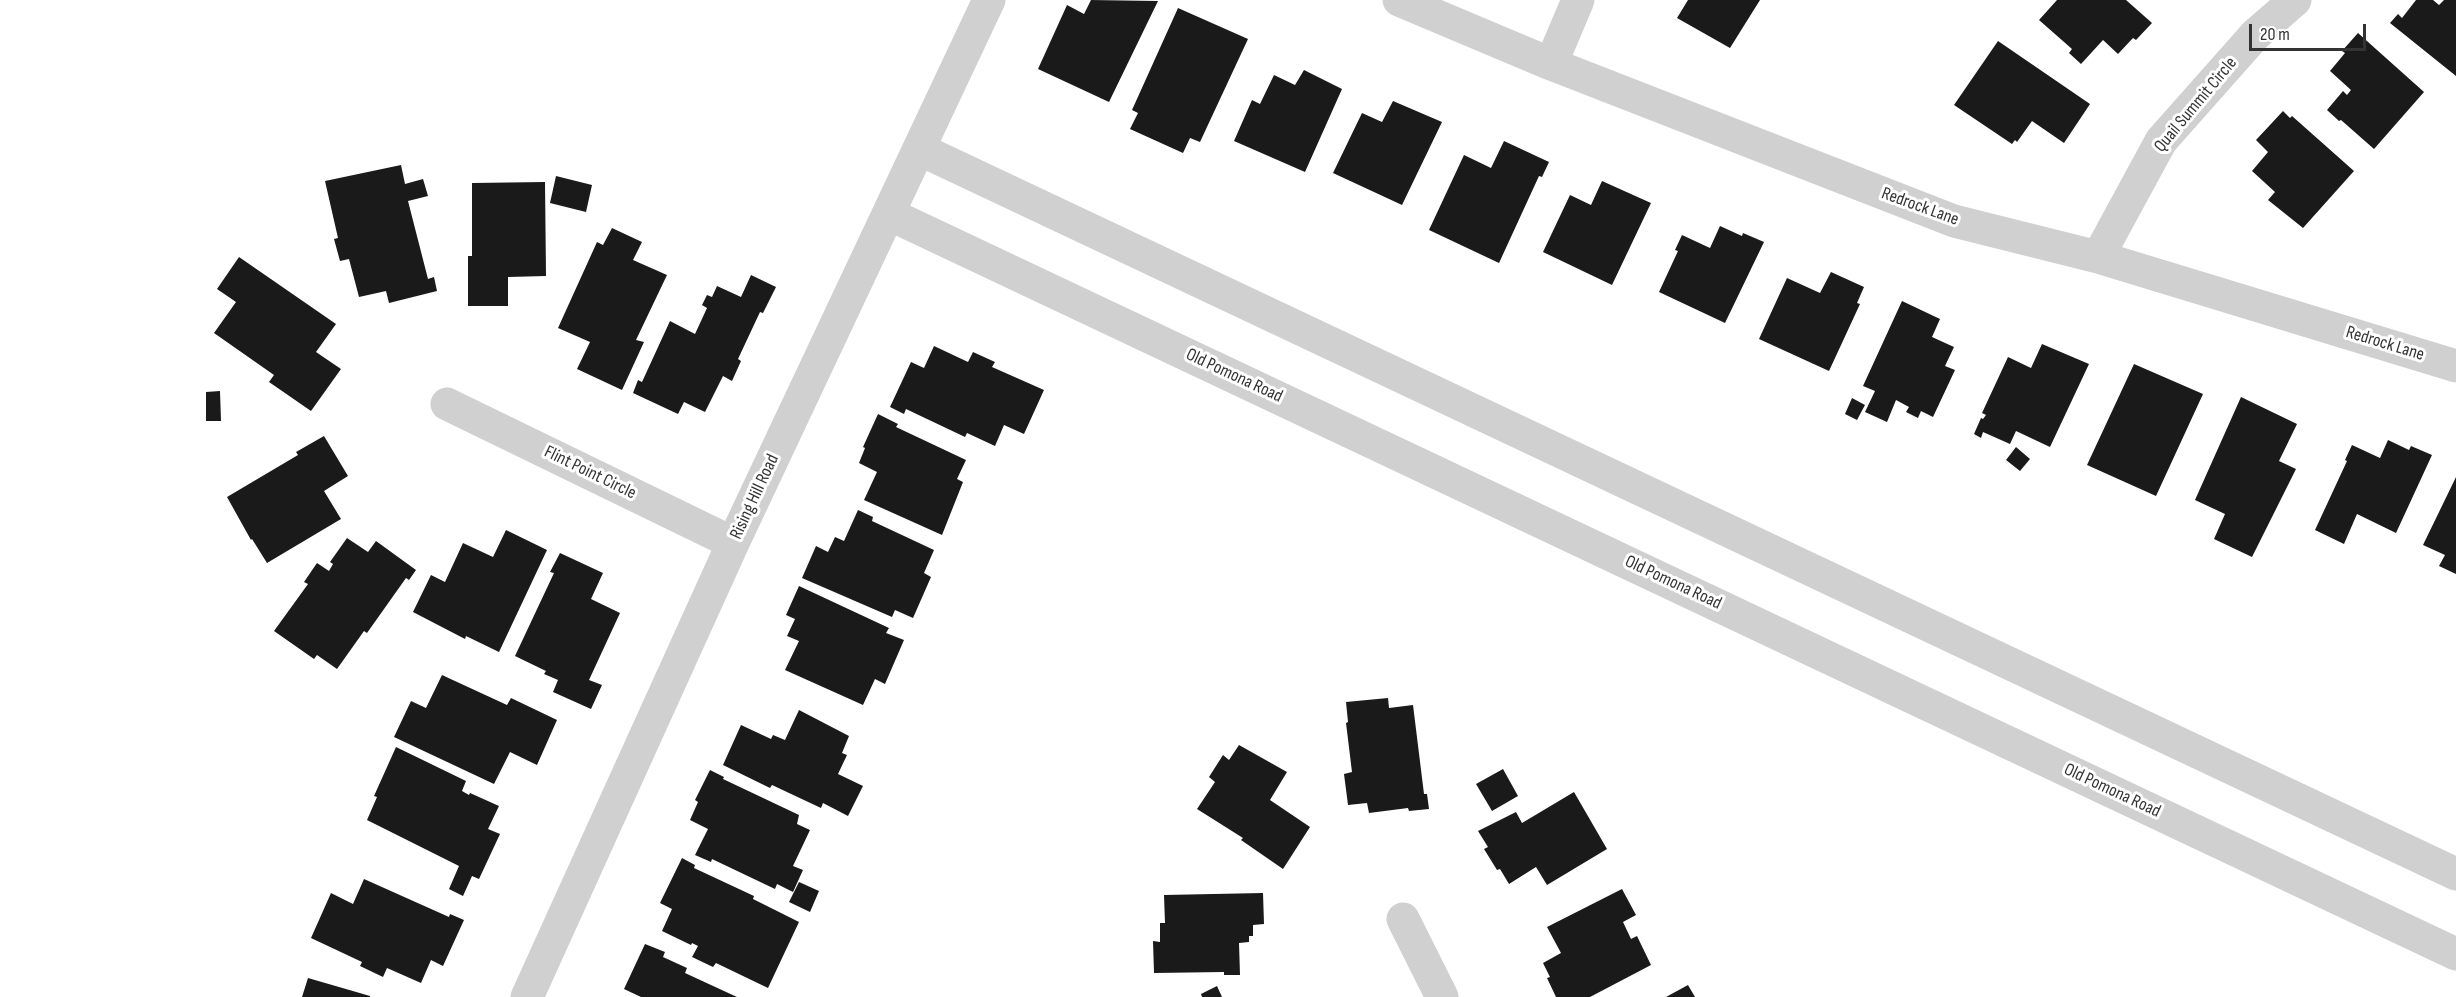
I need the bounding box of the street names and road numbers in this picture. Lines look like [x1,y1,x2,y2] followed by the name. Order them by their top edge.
[2150,53,2242,157] street label: Quail Summit Circle
[1878,183,1962,231] street label: Redrock Lane
[2343,322,2427,366] street label: Redrock Lane
[1182,344,1286,408] street label: Old Pomona Road
[541,441,639,505] street label: Flint Point Circle
[726,451,784,543] street label: Rising Hill Road
[1621,551,1725,615] street label: Old Pomona Road
[2060,759,2164,823] street label: Old Pomona Road

